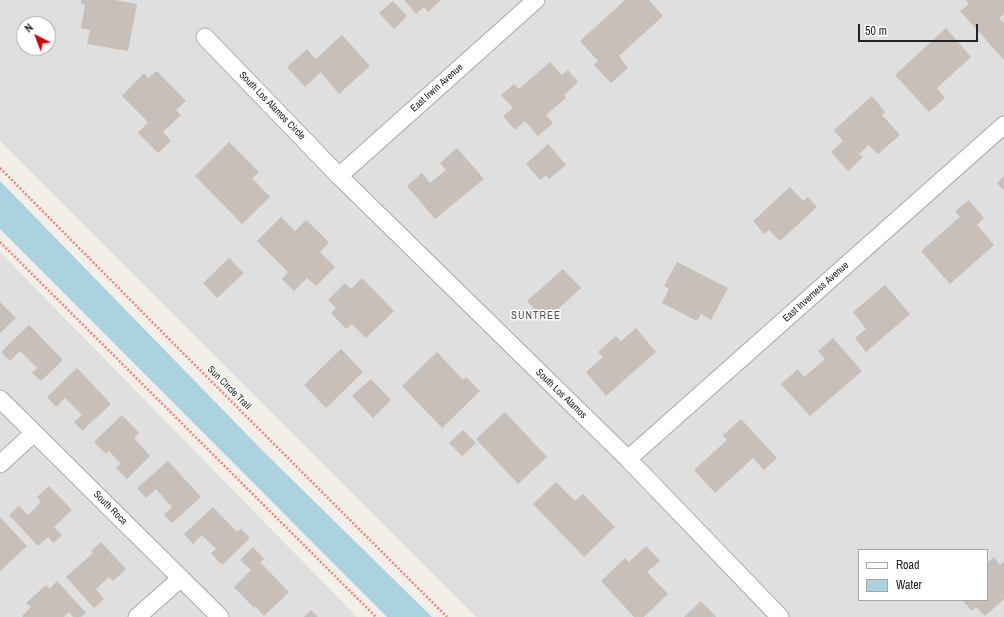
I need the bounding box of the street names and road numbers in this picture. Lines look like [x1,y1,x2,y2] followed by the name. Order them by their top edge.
[408,61,466,115] street label: East Irwin Avenue
[236,69,308,143] street label: South Los Alamos Circle
[781,259,851,325] street label: East Inverness Avenue
[205,364,253,412] street label: Sun Circle Trail
[533,367,589,421] street label: South Los Alamos
[91,489,129,527] street label: South Roca

